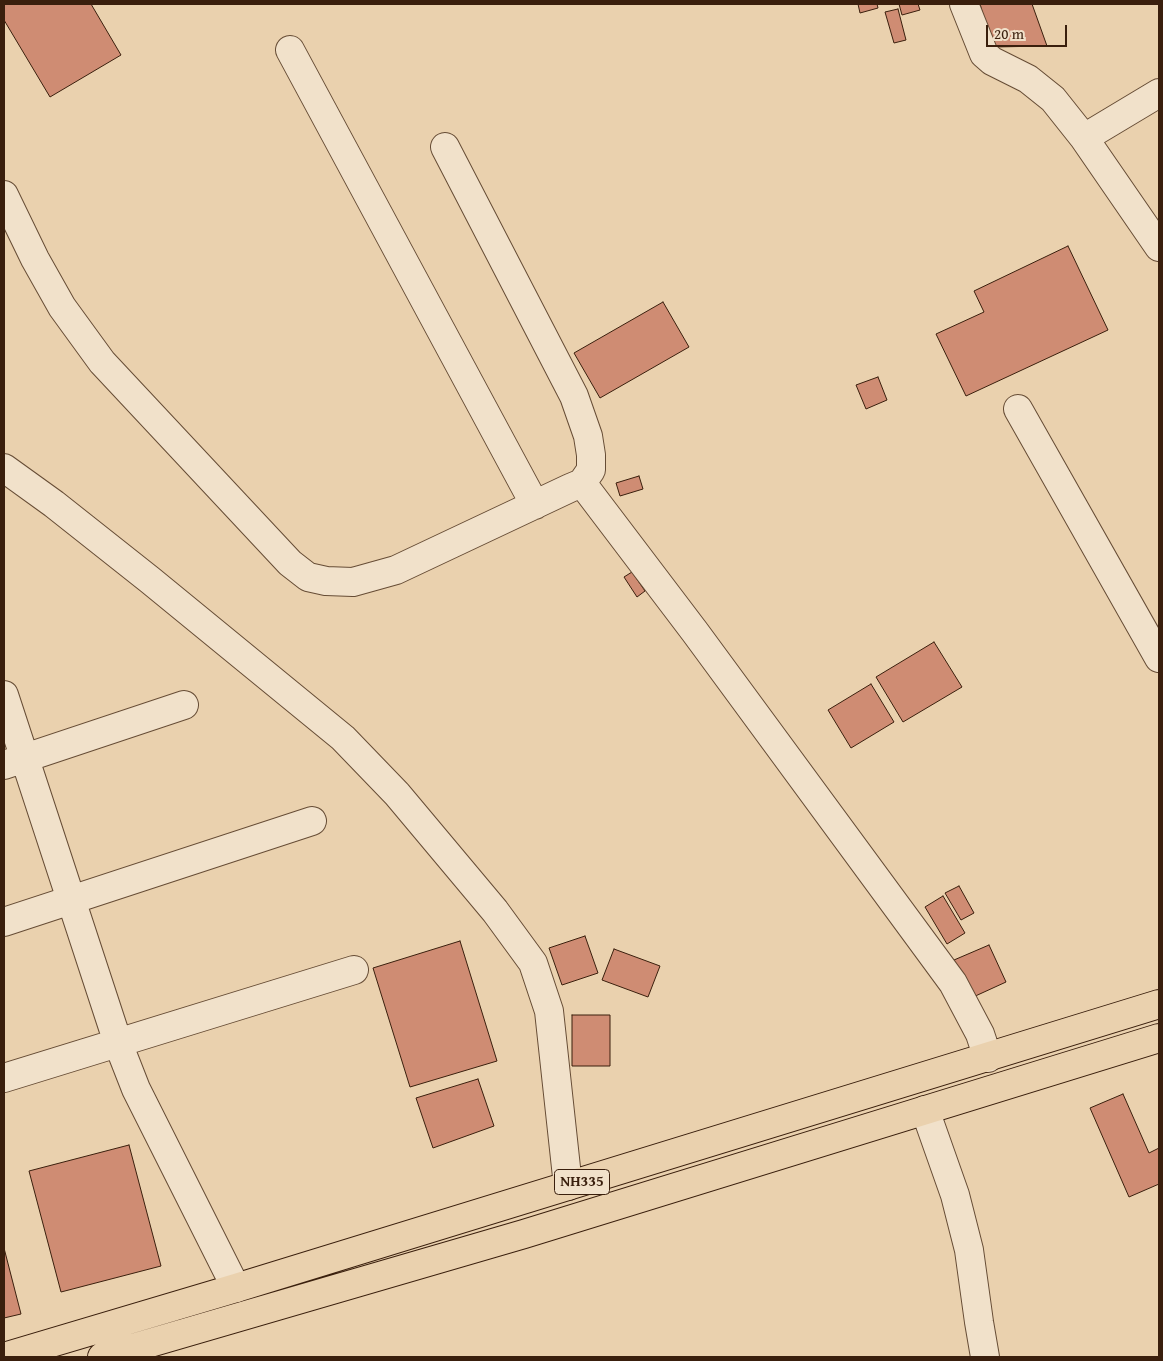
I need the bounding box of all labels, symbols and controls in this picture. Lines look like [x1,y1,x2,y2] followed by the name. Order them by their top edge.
[988,15,1069,47] scale bar
[994,23,1024,44] text: 20 m
[554,1170,610,1194] road number: NH335

